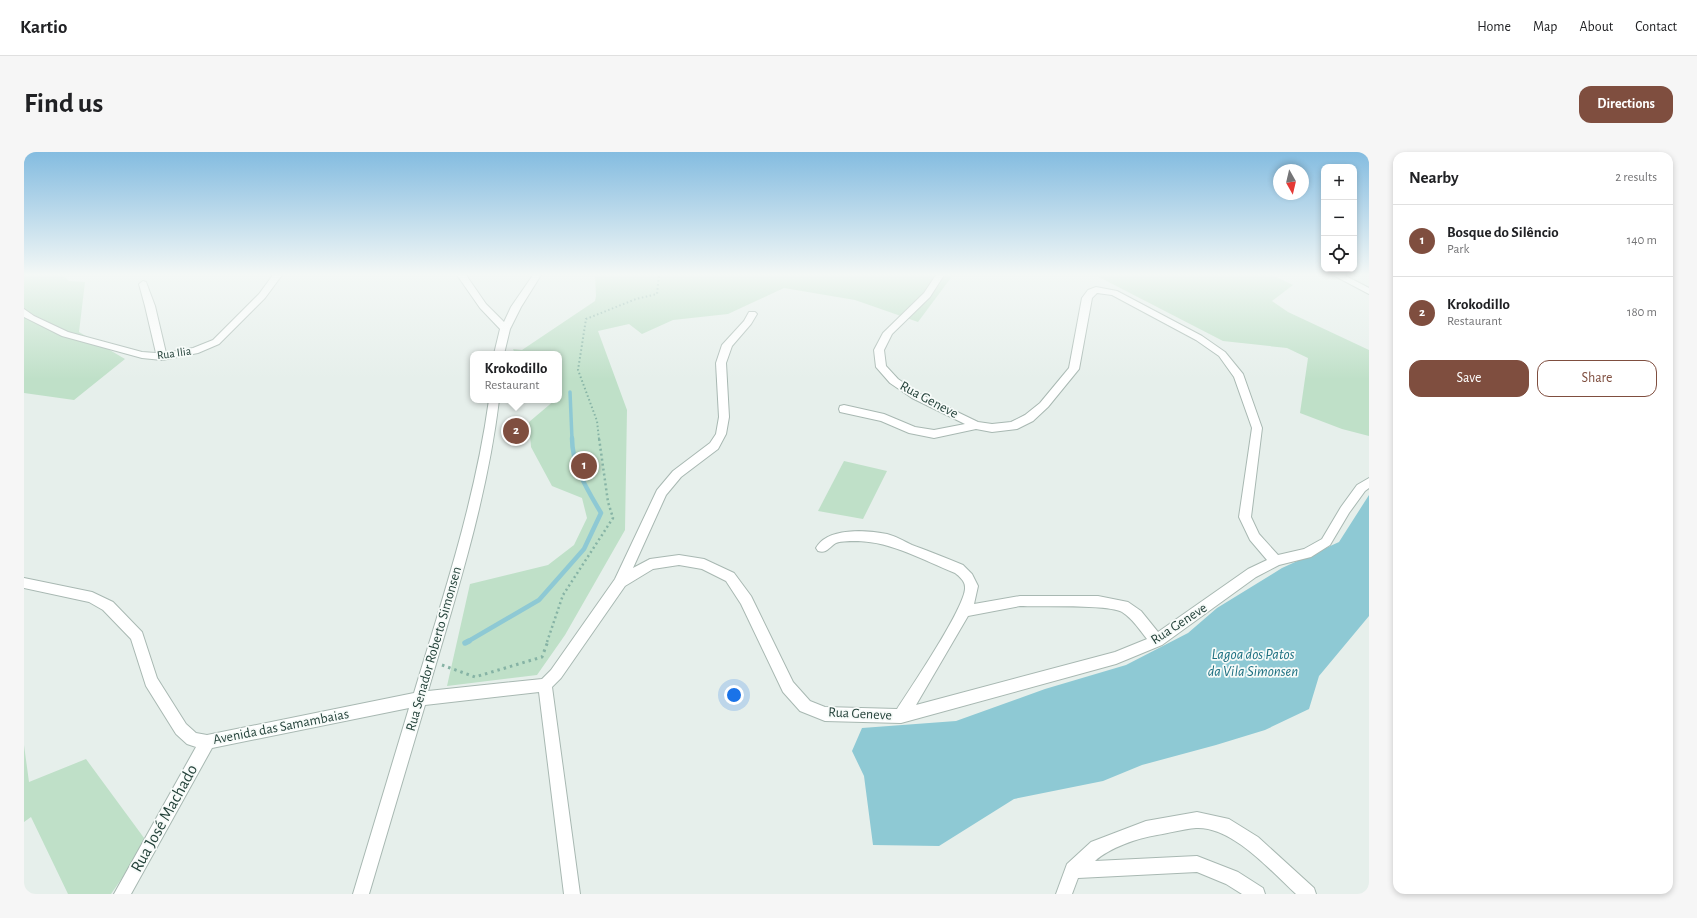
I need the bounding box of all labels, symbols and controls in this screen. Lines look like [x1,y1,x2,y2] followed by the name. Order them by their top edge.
[20,18,67,37] text: Kartio
[1477,20,1511,34] text: Home
[1533,20,1557,34] text: Map
[1579,20,1613,34] text: About
[1635,20,1677,34] text: Contact
[1579,86,1673,123] button: Directions
[24,90,103,118] text: Find us
[1273,164,1309,200] north arrow
[1321,164,1357,272] map controls
[1321,164,1357,200] button: +
[1409,169,1459,186] text: Nearby
[1615,171,1657,184] text: 2 results
[1321,200,1357,236] button: −
[1447,225,1559,240] text: Bosque do Silêncio
[1420,234,1424,247] text: 1
[1627,234,1657,247] text: 140 m
[1321,236,1357,272] button: locate
[1447,243,1469,256] text: Park
[1447,297,1510,312] text: Krokodillo
[1419,306,1425,319] text: 2
[1627,306,1657,319] text: 180 m
[1447,315,1502,328] text: Restaurant
[156,345,192,361] street label: Rua Ilia
[470,351,562,403] popup
[1409,360,1529,397] button: Save
[1537,360,1657,397] button: Share
[484,361,548,376] text: Krokodillo
[484,379,540,392] text: Restaurant
[898,379,960,421] street label: Rua Geneve
[503,416,529,446] pin: 2
[571,451,597,481] pin: 1
[404,565,464,733] street label: Rua Senador Roberto Simonsen
[1148,601,1210,647] street label: Rua Geneve
[1208,647,1298,679] water label: Lagoa dos Patos da Vila Simonsen
[724,685,744,705] your location
[828,705,892,723] street label: Rua Geneve
[212,707,350,747] street label: Avenida das Samambaias
[127,761,201,875] street label: Rua José Machado

